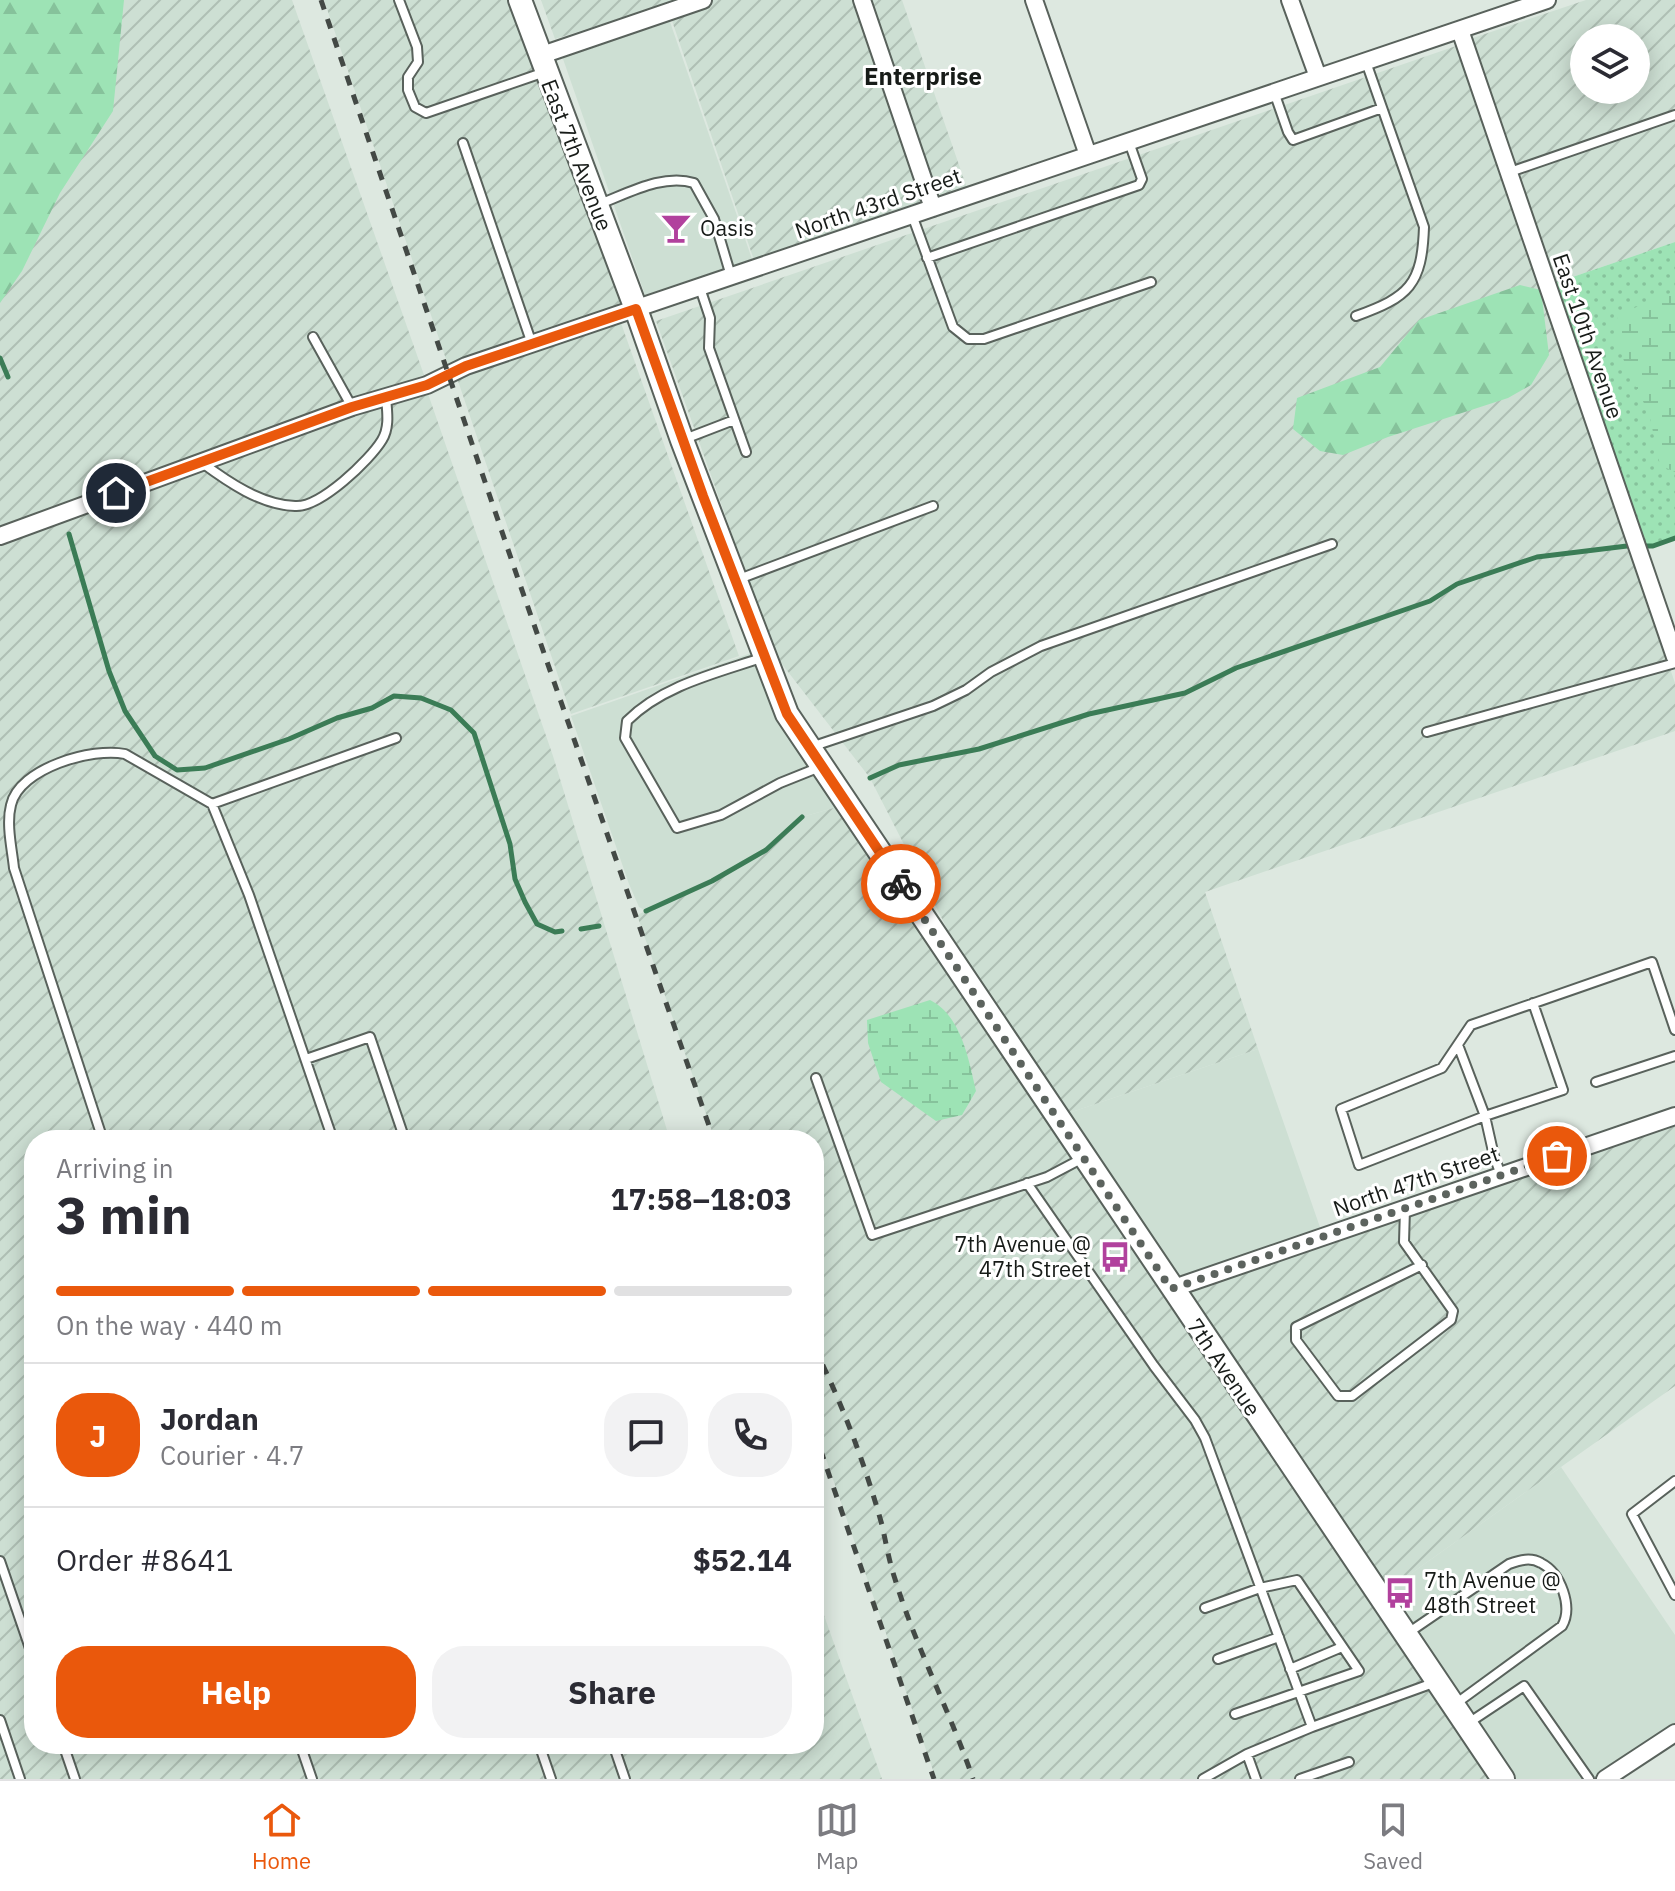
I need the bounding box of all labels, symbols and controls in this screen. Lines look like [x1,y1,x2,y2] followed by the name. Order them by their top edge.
[1570,24,1650,104] map controls
[1570,24,1650,104] button: layers
[864,60,982,92] district label: Enterprise
[535,75,620,235] street label: East 7th Avenue
[791,160,965,245] street label: North 43rd Street
[659,211,693,245] bar icon: Oasis
[700,213,754,242] place label: Oasis
[1547,249,1630,423] street label: East 10th Avenue
[82,459,150,527] pin
[94,471,138,515] icon: home
[861,844,941,924] courier
[879,862,923,906] icon: bike
[1523,1122,1591,1190] pin
[1535,1134,1579,1178] icon: bag
[1329,1139,1503,1222] street label: North 47th Street
[56,1151,173,1185] text: Arriving in
[611,1179,792,1218] text: 17:58–18:03
[56,1181,192,1248] text: 3 min
[954,1229,1091,1283] place label: 7th Avenue @ 47th Street
[1098,1240,1132,1274] bus stop icon: 7th Avenue @ 47th Street
[56,1308,282,1342] text: On the way · 440 m
[1181,1312,1268,1421] street label: 7th Avenue
[604,1393,688,1477] button: chat
[708,1393,792,1477] button: phone
[160,1399,259,1438] text: Jordan
[90,1416,106,1455] text: J
[160,1438,304,1472] text: Courier · 4.7
[56,1540,233,1579] text: Order #8641
[693,1540,792,1579] text: $52.14
[1424,1565,1561,1619] place label: 7th Avenue @ 48th Street
[1383,1576,1417,1610] bus stop icon: 7th Avenue @ 48th Street
[56,1646,416,1738] button: Help
[432,1646,792,1738] button: Share
[252,1798,311,1875] tab: Home
[815,1798,859,1875] tab: Map
[1363,1798,1423,1875] tab: Saved

